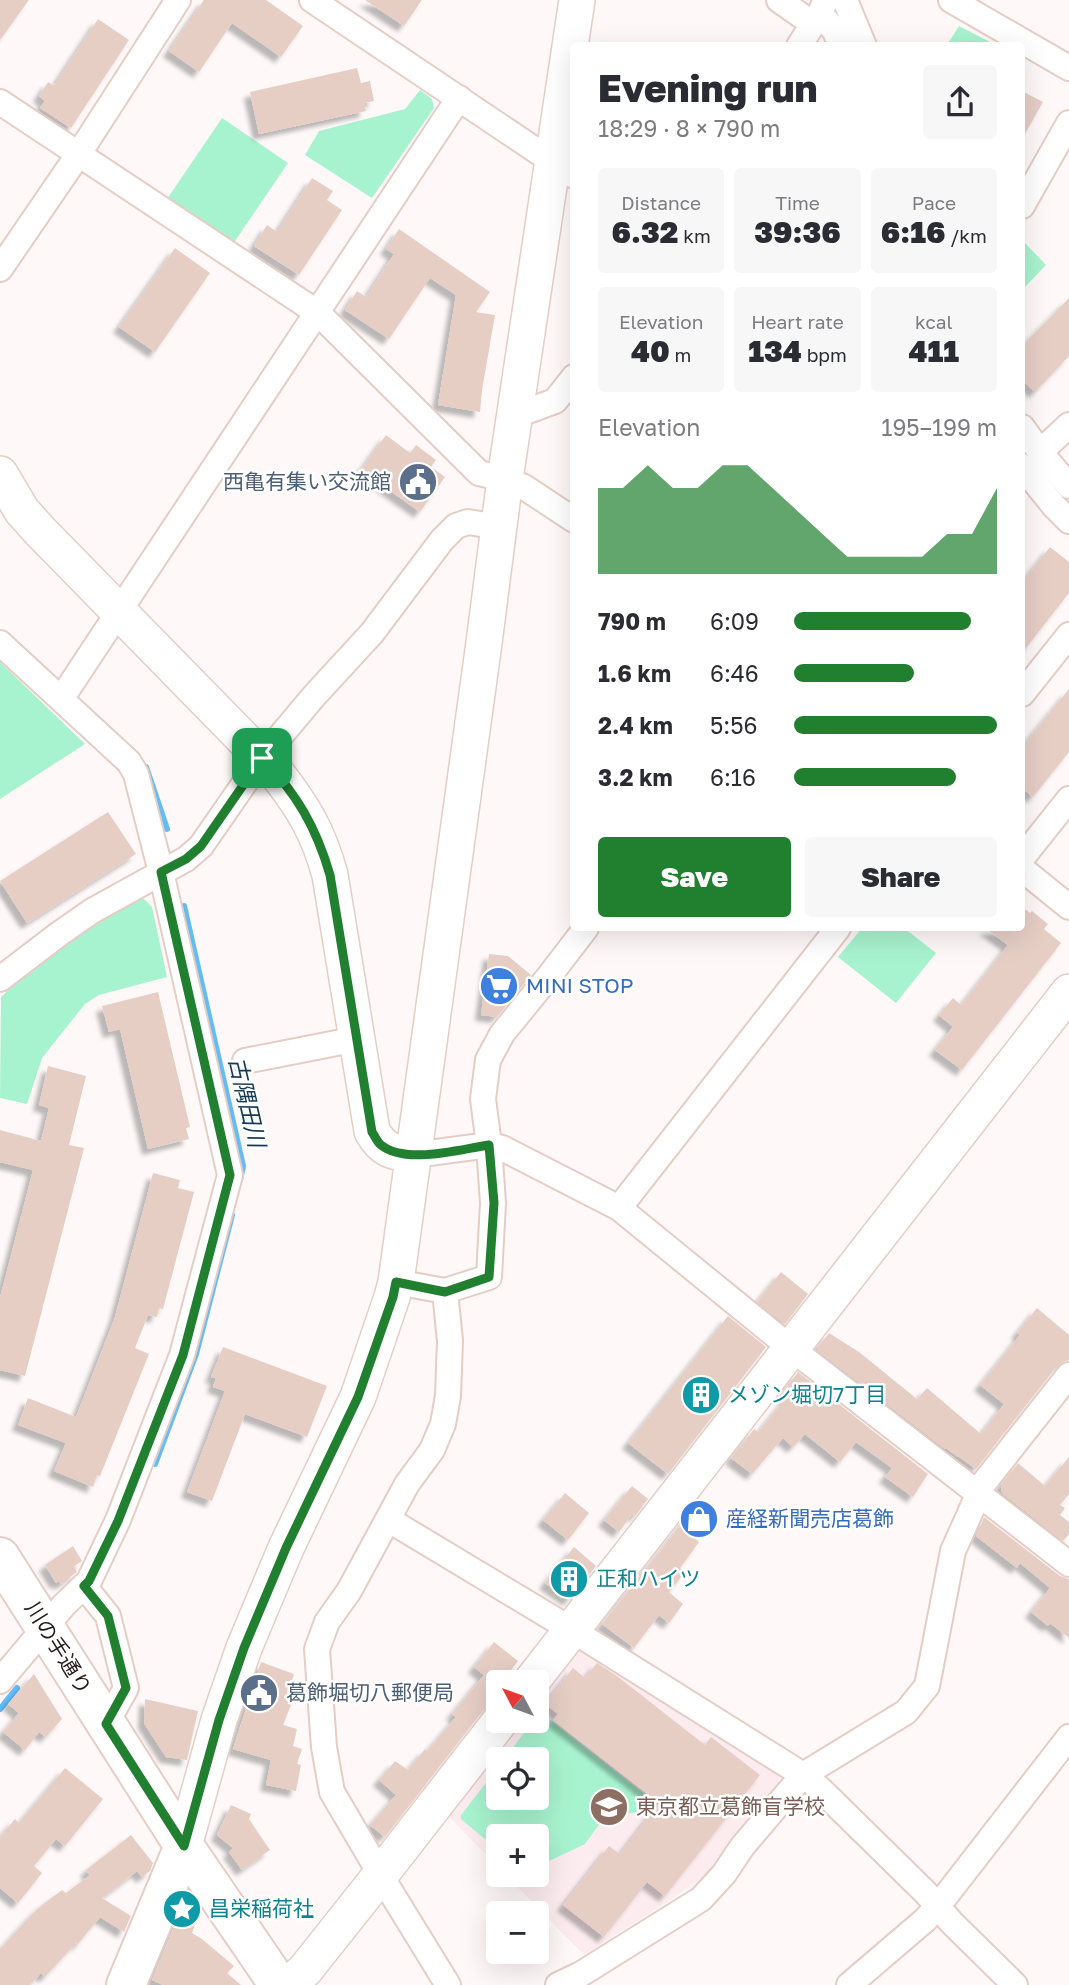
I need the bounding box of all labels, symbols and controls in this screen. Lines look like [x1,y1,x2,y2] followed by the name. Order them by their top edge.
[598,65,817,110] text: Evening run
[923,65,997,139] button: share
[598,114,780,142] text: 18:29 · 8 × 790 m
[621,191,701,214] text: Distance
[775,191,820,214] text: Time
[912,191,956,214] text: Pace
[612,214,678,250] text: 6.32
[754,214,841,250] text: 39:36
[881,214,945,250] text: 6:16
[678,224,711,247] text: km
[945,224,987,247] text: /km
[619,310,703,333] text: Elevation
[751,310,844,333] text: Heart rate
[915,310,953,333] text: kcal
[631,333,670,369] text: 40
[748,333,802,369] text: 134
[908,333,959,369] text: 411
[670,343,691,366] text: m
[802,343,847,366] text: bpm
[598,413,700,441] text: Elevation
[881,413,997,441] text: 195–199 m
[397,461,439,503] public building icon: 西亀有集い交流館
[223,468,391,494] place label: 西亀有集い交流館
[598,607,666,635] text: 790 m
[710,607,759,635] text: 6:09
[598,659,671,687] text: 1.6 km
[710,659,759,687] text: 6:46
[598,711,673,739] text: 2.4 km
[710,711,758,739] text: 5:56
[232,728,292,788] pin
[243,739,281,777] icon: arrive
[598,763,673,791] text: 3.2 km
[710,763,756,791] text: 6:16
[598,837,791,917] button: Save
[805,837,997,917] button: Share
[478,965,520,1007] supermarket icon: MINI STOP
[526,972,634,998] place label: MINI STOP
[224,1054,273,1153] water label: 古隅田川
[680,1374,722,1416] building icon: メゾン堀切7丁目
[728,1381,886,1407] place label: メゾン堀切7丁目
[678,1498,720,1540] shop icon: 産経新聞売店葛飾
[726,1505,894,1531] place label: 産経新聞売店葛飾
[548,1558,590,1600] building icon: 正和ハイツ
[596,1565,701,1591] place label: 正和ハイツ
[20,1596,98,1699] street label: 川の手通り
[486,1670,550,1732] north arrow
[486,1670,549,1964] map controls
[238,1672,280,1714] public building icon: 葛飾堀切八郵便局
[286,1679,454,1705] place label: 葛飾堀切八郵便局
[486,1747,549,1810] button: locate
[588,1786,630,1828] school or university icon: 東京都立葛飾盲学校
[636,1793,825,1819] place label: 東京都立葛飾盲学校
[486,1824,549,1887] button: +
[161,1888,203,1930] place icon: 昌栄稲荷社
[209,1895,314,1921] place label: 昌栄稲荷社
[486,1901,549,1964] button: −

